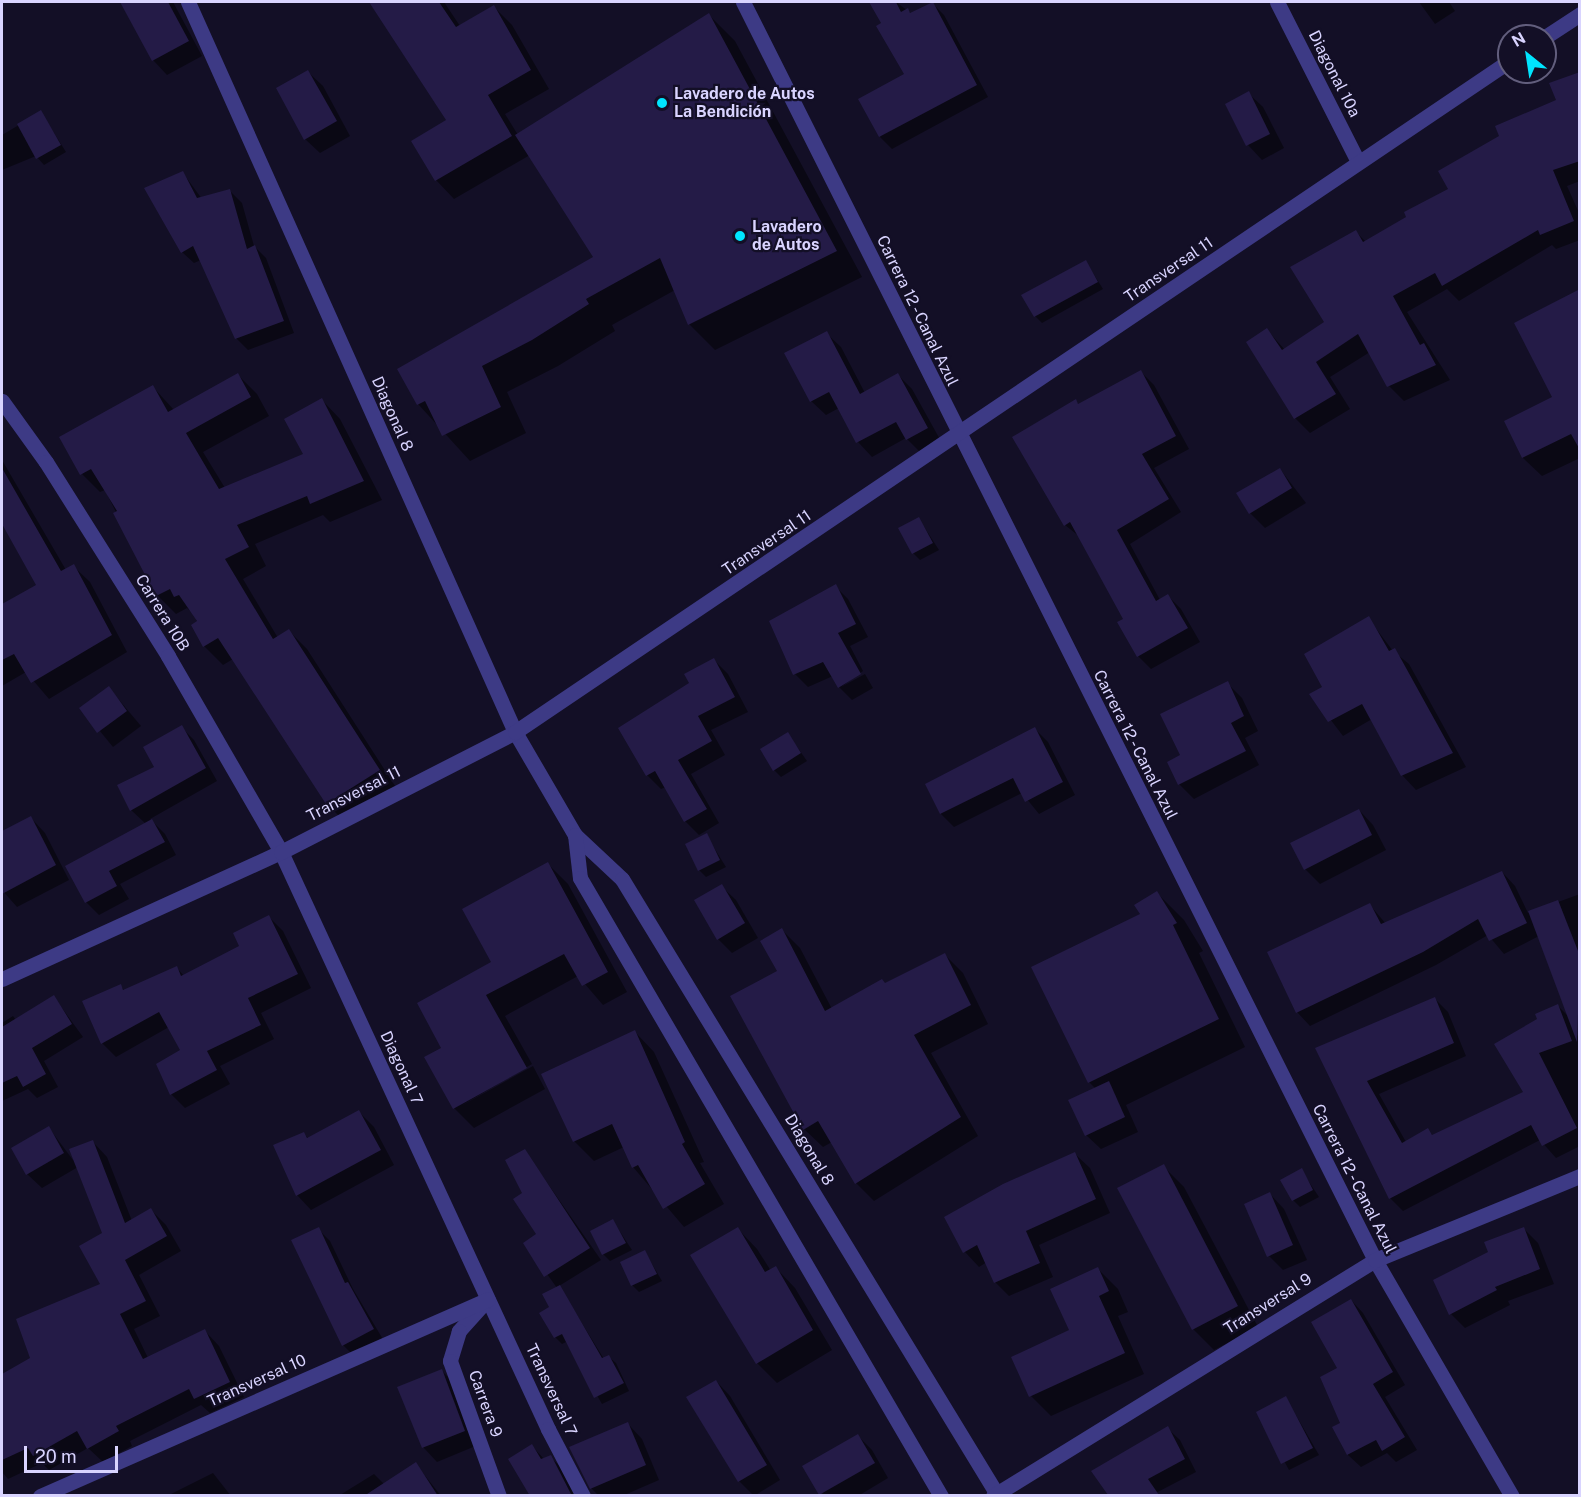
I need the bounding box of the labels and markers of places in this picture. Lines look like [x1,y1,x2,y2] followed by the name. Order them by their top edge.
[674,84,815,122] place label: Lavadero de Autos La Bendición
[655,96,669,110] marker: Lavadero de Autos La Bendición
[752,217,822,255] place label: Lavadero de Autos
[733,229,747,243] marker: Lavadero de Autos

